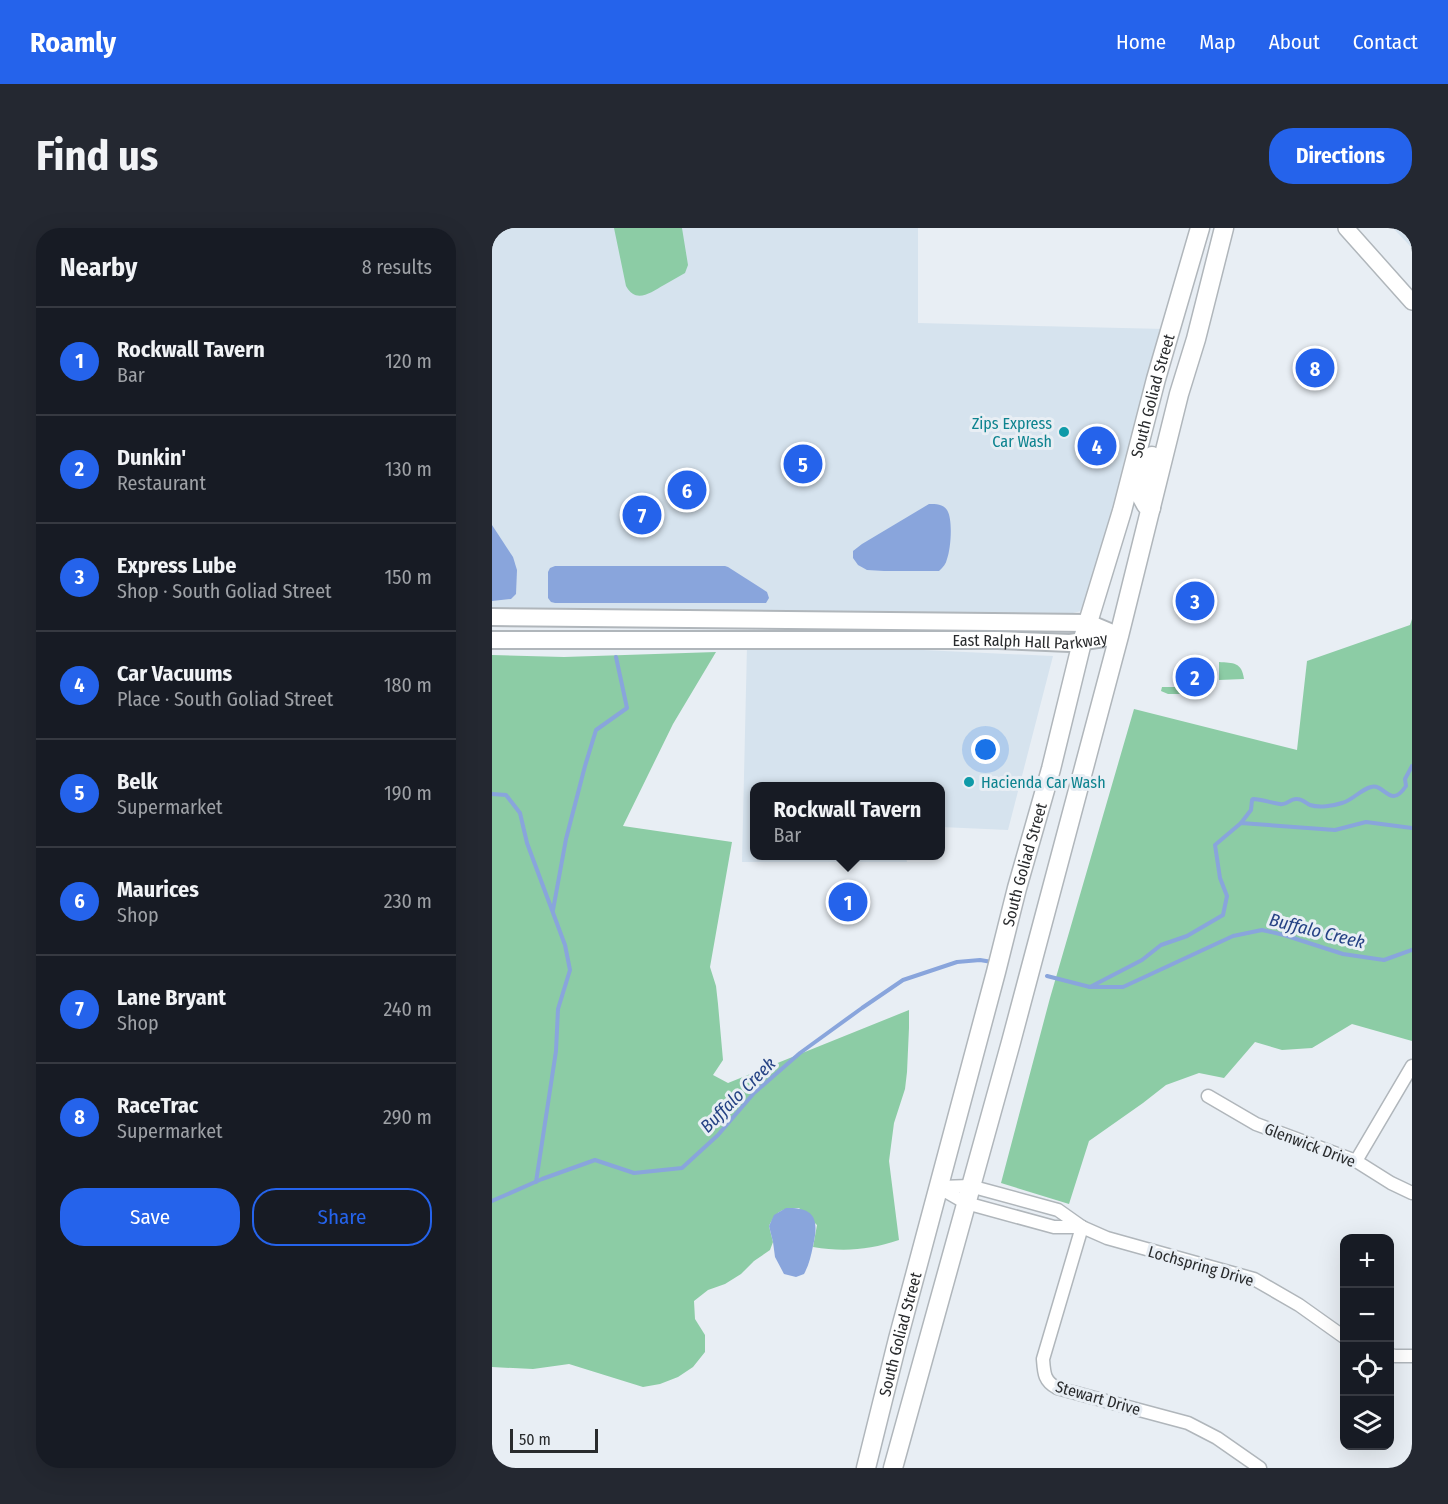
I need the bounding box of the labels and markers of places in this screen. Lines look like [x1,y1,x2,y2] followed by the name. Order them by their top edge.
[1296,346,1334,390] pin: 8
[972,414,1052,451] place label: Zips Express Car Wash
[1078,424,1116,468] pin: 4
[1057,425,1071,439] marker: Zips Express Car Wash
[784,442,822,486] pin: 5
[668,468,706,512] pin: 6
[622,492,662,538] pin: 7
[1176,578,1214,623] pin: 3
[1176,654,1214,700] pin: 2
[981,773,1106,792] place label: Hacienda Car Wash
[962,775,976,789] marker: Hacienda Car Wash
[828,880,868,924] pin: 1

